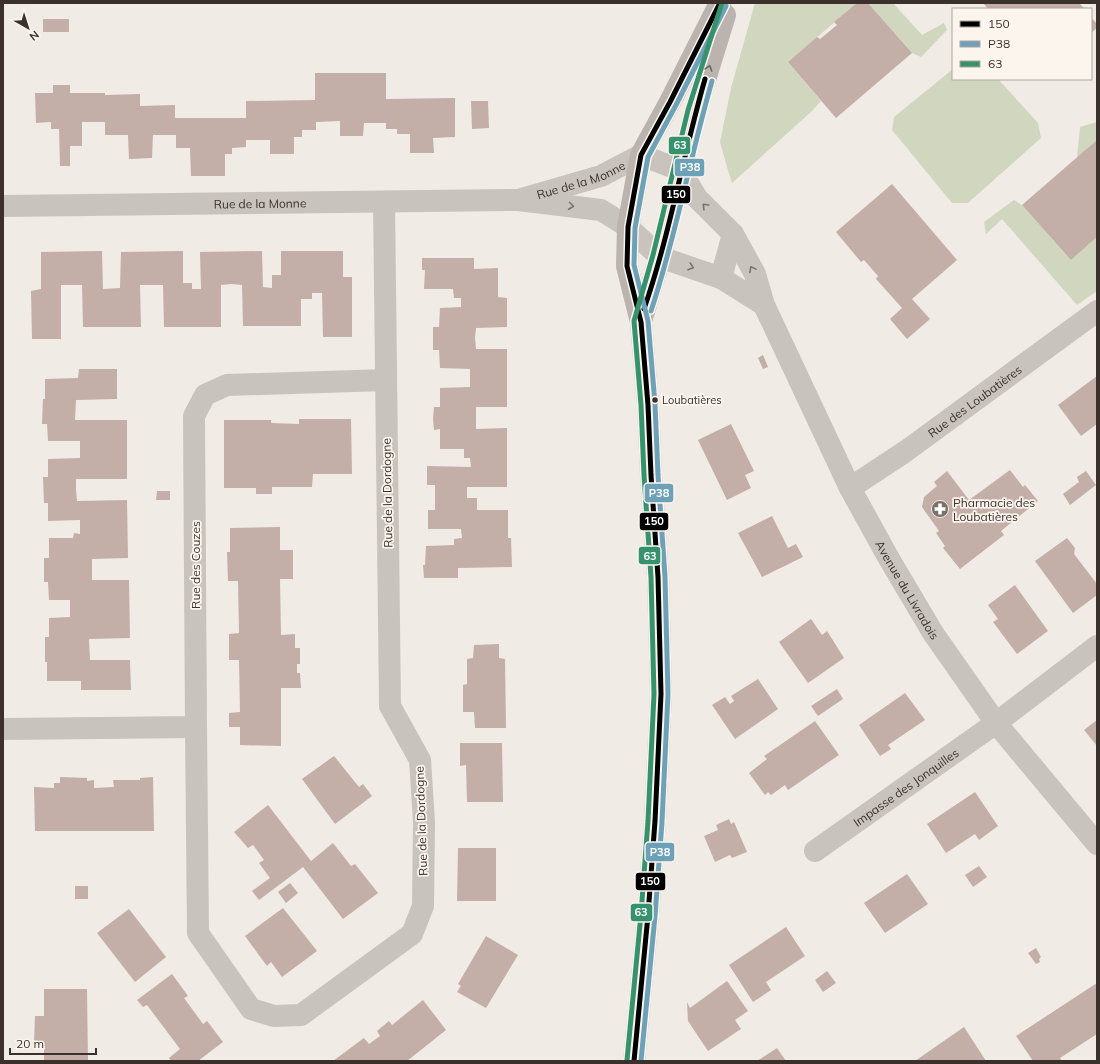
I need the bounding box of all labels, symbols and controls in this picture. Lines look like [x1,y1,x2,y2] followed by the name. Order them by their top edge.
[8,8,48,48] north arrow
[952,8,1092,80] legend
[988,16,1010,31] text: 150
[27,28,42,44] text: N
[988,36,1010,51] text: P38
[988,56,1002,71] text: 63
[704,65,713,72] one-way arrow
[668,136,691,155] line badge: 63
[673,138,687,152] text: 63
[535,157,627,202] street label: Rue de la Monne
[674,158,705,177] line badge: P38
[680,160,701,174] text: P38
[661,185,691,204] line badge: 150
[666,187,686,201] text: 150
[214,195,306,211] street label: Rue de la Monne
[567,201,574,210] one-way arrow
[702,203,710,211] one-way arrow
[687,262,694,271] one-way arrow
[749,265,756,273] one-way arrow
[925,361,1024,440] street label: Rue des Loubatières
[662,393,722,407] place label: Loubatières
[650,395,660,405] marker: Loubatières
[379,438,395,548] street label: Rue de la Dordogne
[644,483,674,503] line badge: P38
[649,486,670,500] text: P38
[953,495,1035,524] place label: Pharmacie des Loubatières
[930,499,950,519] pharmacy icon: Pharmacie des Loubatières
[639,512,669,531] line badge: 150
[644,514,664,528] text: 150
[188,521,203,609] street label: Rue des Couzes
[873,537,943,642] street label: Avenue du Livradois
[638,546,661,565] line badge: 63
[643,549,657,563] text: 63
[850,745,961,829] street label: Impasse des Jonquilles
[412,766,430,876] street label: Rue de la Dordogne
[645,842,675,862] line badge: P38
[650,845,671,859] text: P38
[635,872,666,891] line badge: 150
[640,874,660,888] text: 150
[630,903,653,922] line badge: 63
[634,905,648,919] text: 63
[10,1030,96,1056] scale bar
[16,1036,44,1051] text: 20 m

